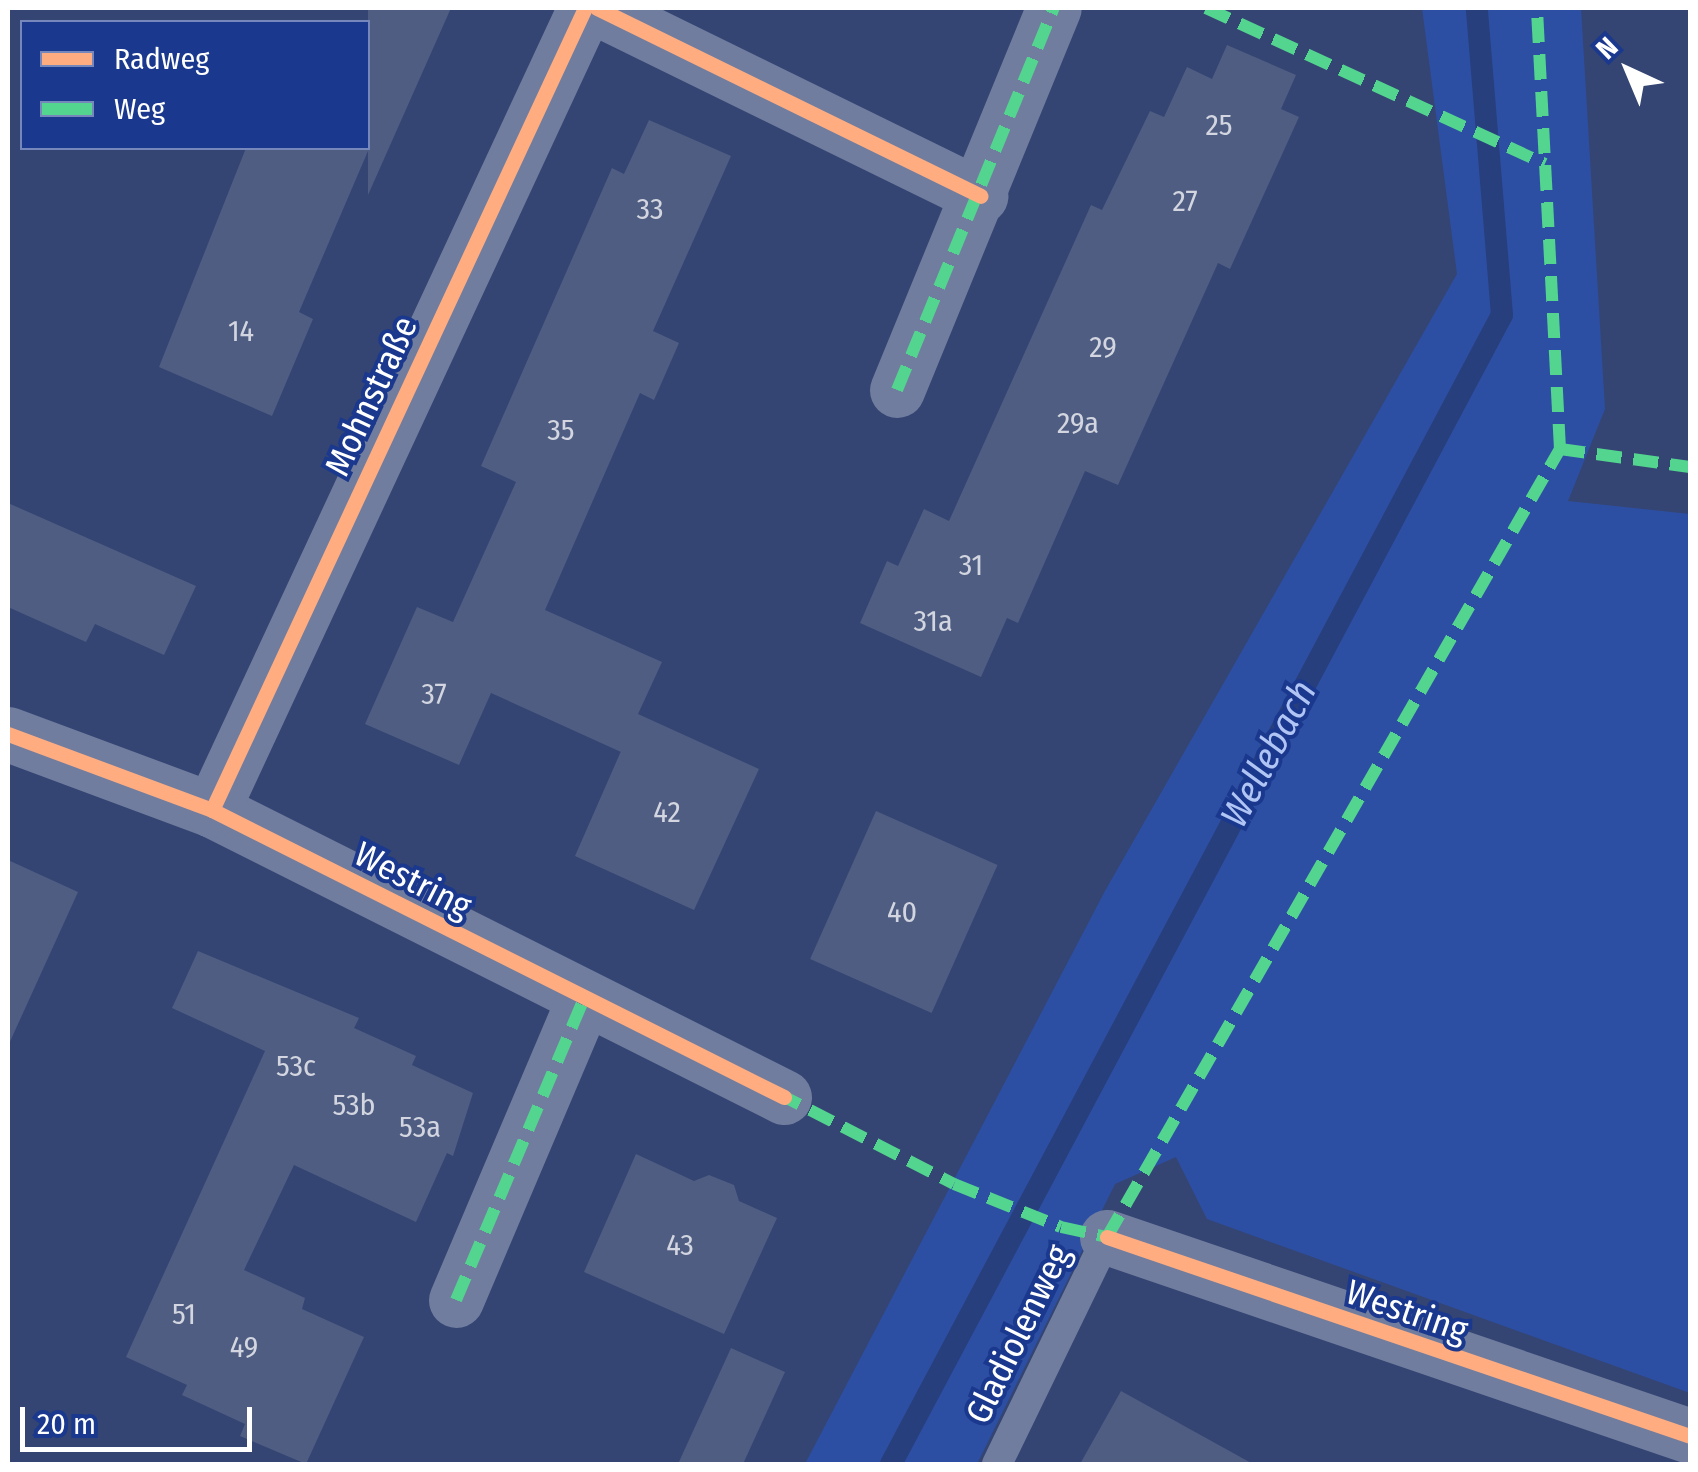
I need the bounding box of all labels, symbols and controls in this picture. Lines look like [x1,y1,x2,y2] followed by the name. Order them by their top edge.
[20,20,370,150] legend
[1578,20,1678,120] north arrow
[1589,30,1624,66] text: N
[114,41,209,77] text: Radweg
[114,91,165,127] text: Weg
[1206,107,1232,143] house number: 25
[1172,183,1198,219] house number: 27
[636,191,664,227] house number: 33
[316,310,426,482] street label: Mohnstraße
[228,313,254,349] house number: 14
[1089,329,1117,365] house number: 29
[1057,405,1099,441] house number: 29a
[547,412,575,448] house number: 35
[959,547,983,583] house number: 31
[913,603,953,639] house number: 31a
[1211,673,1327,835] water label: Wellebach
[421,676,447,712] house number: 37
[653,794,681,830] house number: 42
[348,833,478,927] street label: Westring
[887,894,917,930] house number: 40
[276,1048,316,1084] house number: 53c
[332,1087,376,1123] house number: 53b
[399,1109,441,1145] house number: 53a
[666,1227,694,1263] house number: 43
[957,1238,1079,1430] street label: Gladiolenweg
[1341,1271,1473,1351] street label: Westring
[172,1296,196,1332] house number: 51
[230,1329,258,1365] house number: 49
[25,1387,258,1449] scale bar
[37,1406,96,1442] text: 20 m

